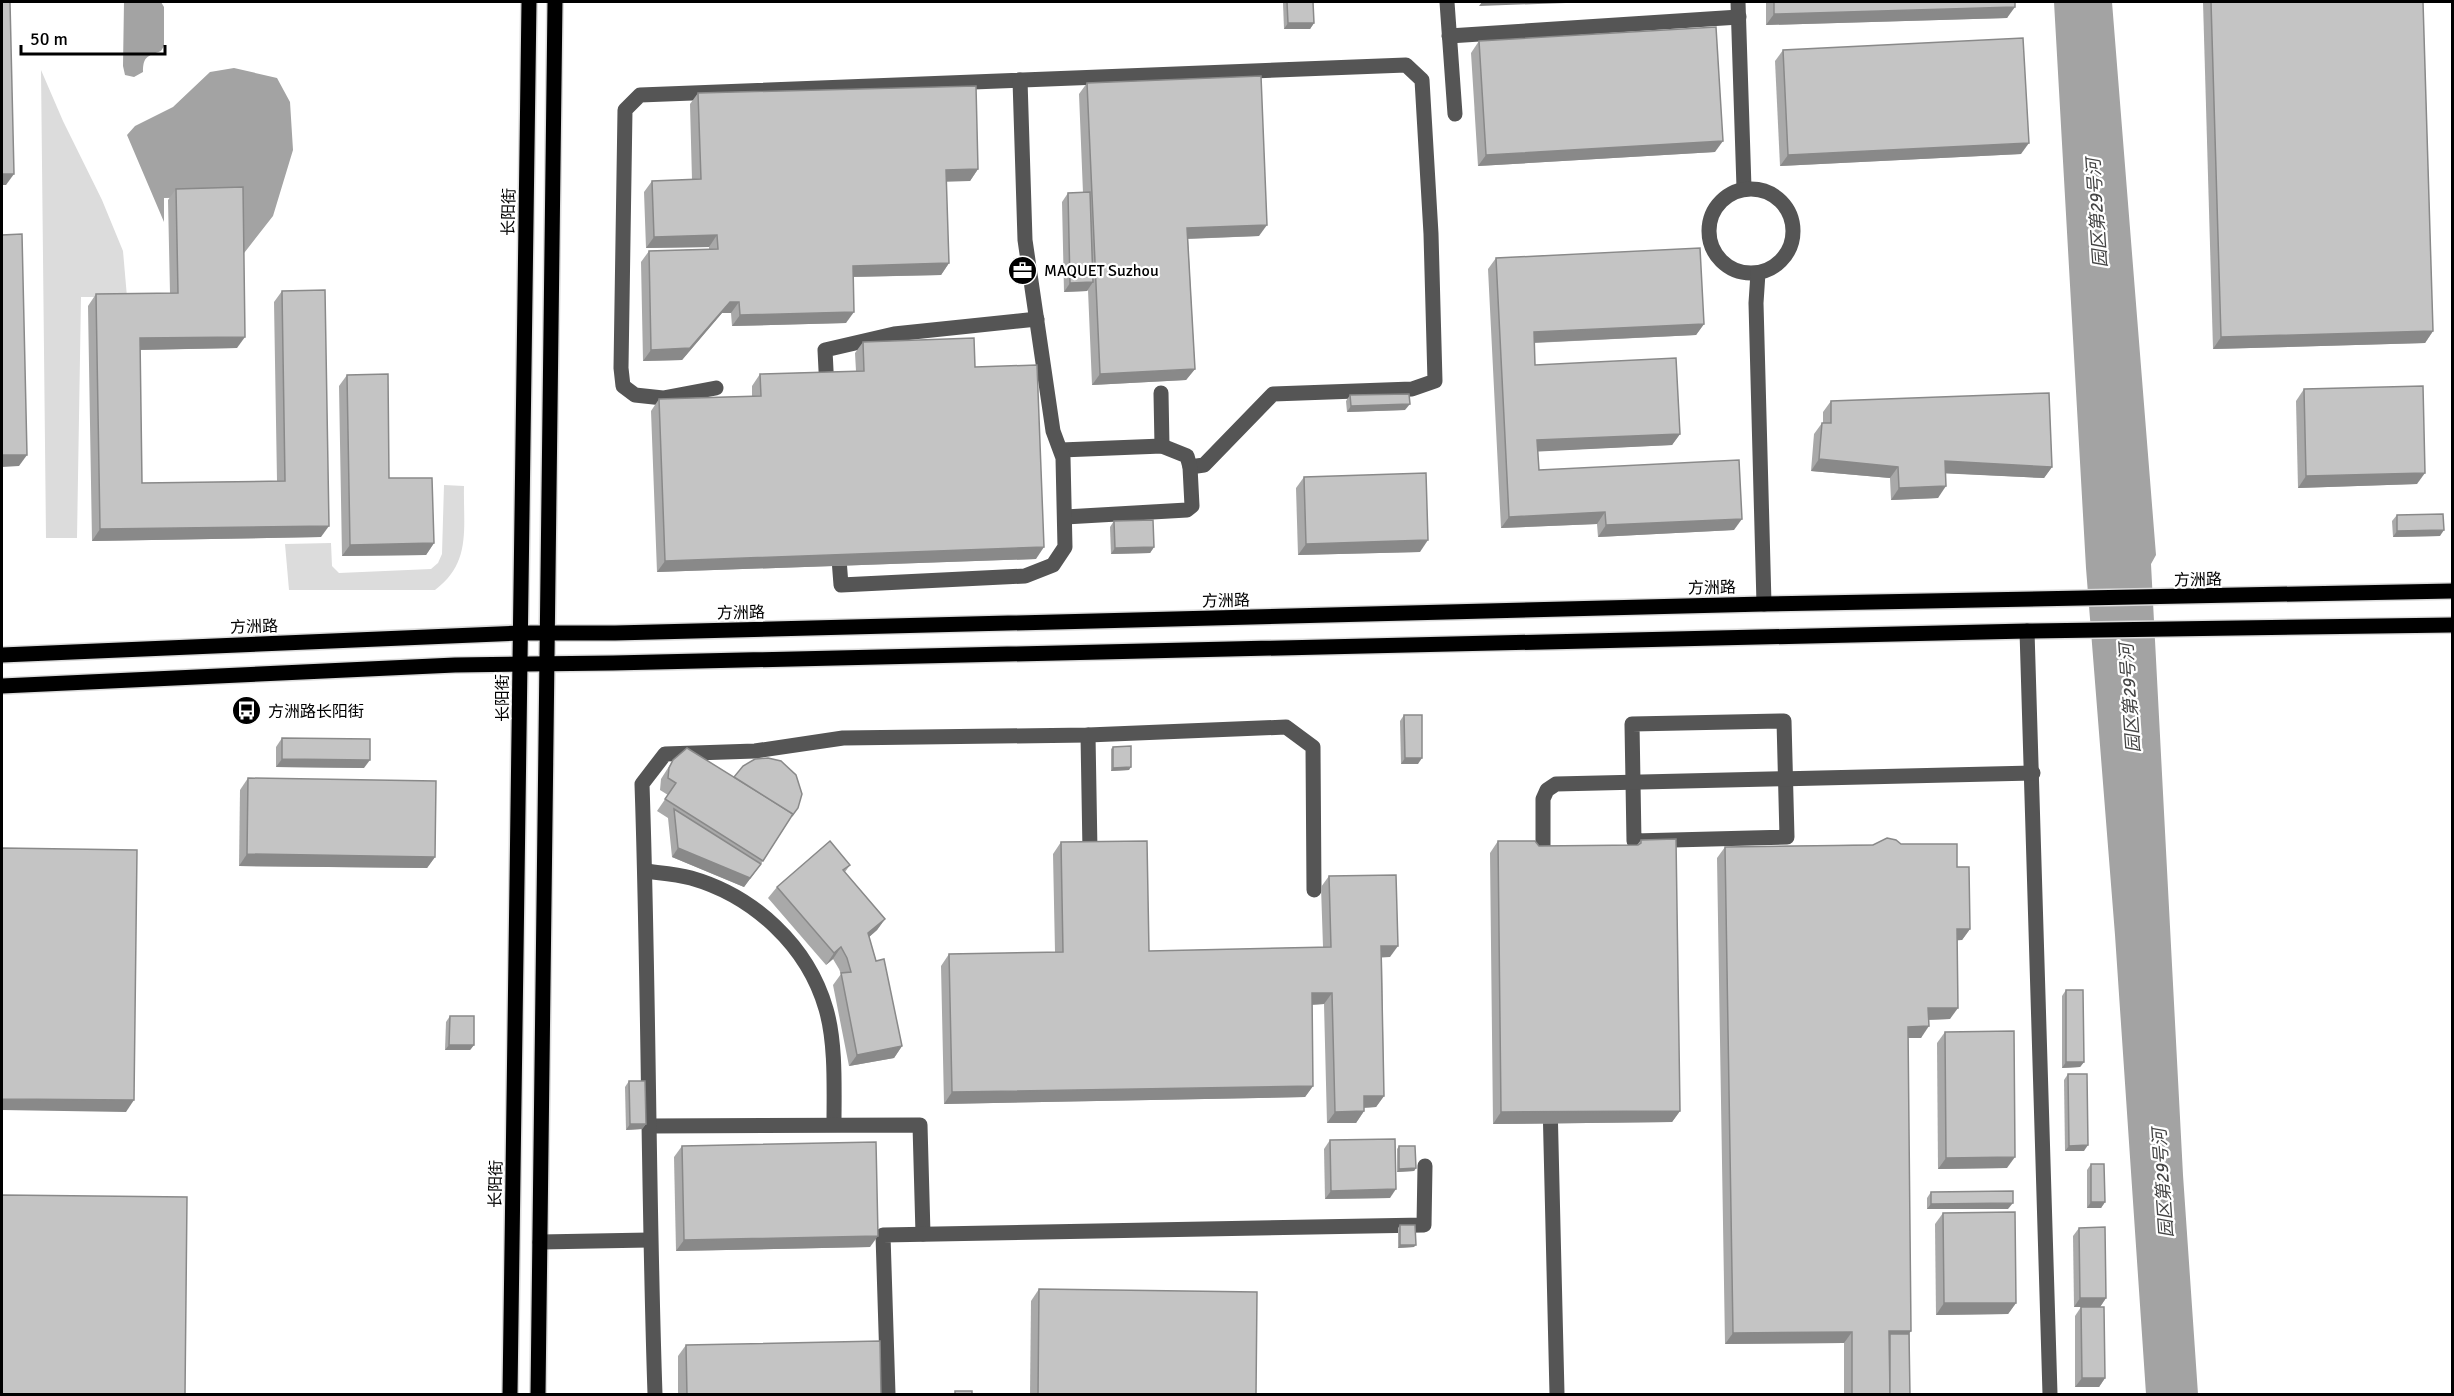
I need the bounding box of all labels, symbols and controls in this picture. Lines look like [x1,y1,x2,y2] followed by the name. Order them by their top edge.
[21,18,165,56] scale bar
[30,28,68,50] text: 50 m
[2082,155,2112,268] water label: 园区第29号河
[499,188,519,236] street label: 长阳街
[1007,254,1039,286] office icon: MAQUET Suzhou
[1044,261,1159,281] place label: MAQUET Suzhou
[2174,570,2222,590] street label: 方洲路
[1688,578,1736,598] street label: 方洲路
[1202,591,1250,611] street label: 方洲路
[717,603,765,623] street label: 方洲路
[230,616,278,638] street label: 方洲路
[2115,640,2145,753] water label: 园区第29号河
[493,674,513,722] street label: 长阳街
[231,695,263,727] bus stop icon: 方洲路长阳街
[268,702,364,722] place label: 方洲路长阳街
[2148,1125,2178,1238] water label: 园区第29号河
[486,1160,506,1208] street label: 长阳街

